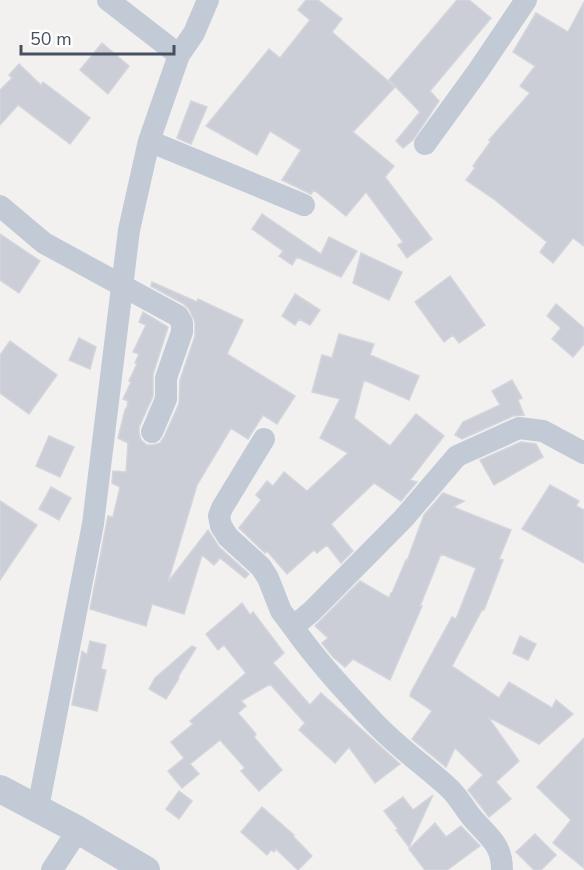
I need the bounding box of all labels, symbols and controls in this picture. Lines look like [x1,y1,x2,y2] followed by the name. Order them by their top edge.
[21,18,174,56] scale bar
[30,27,72,51] text: 50 m

